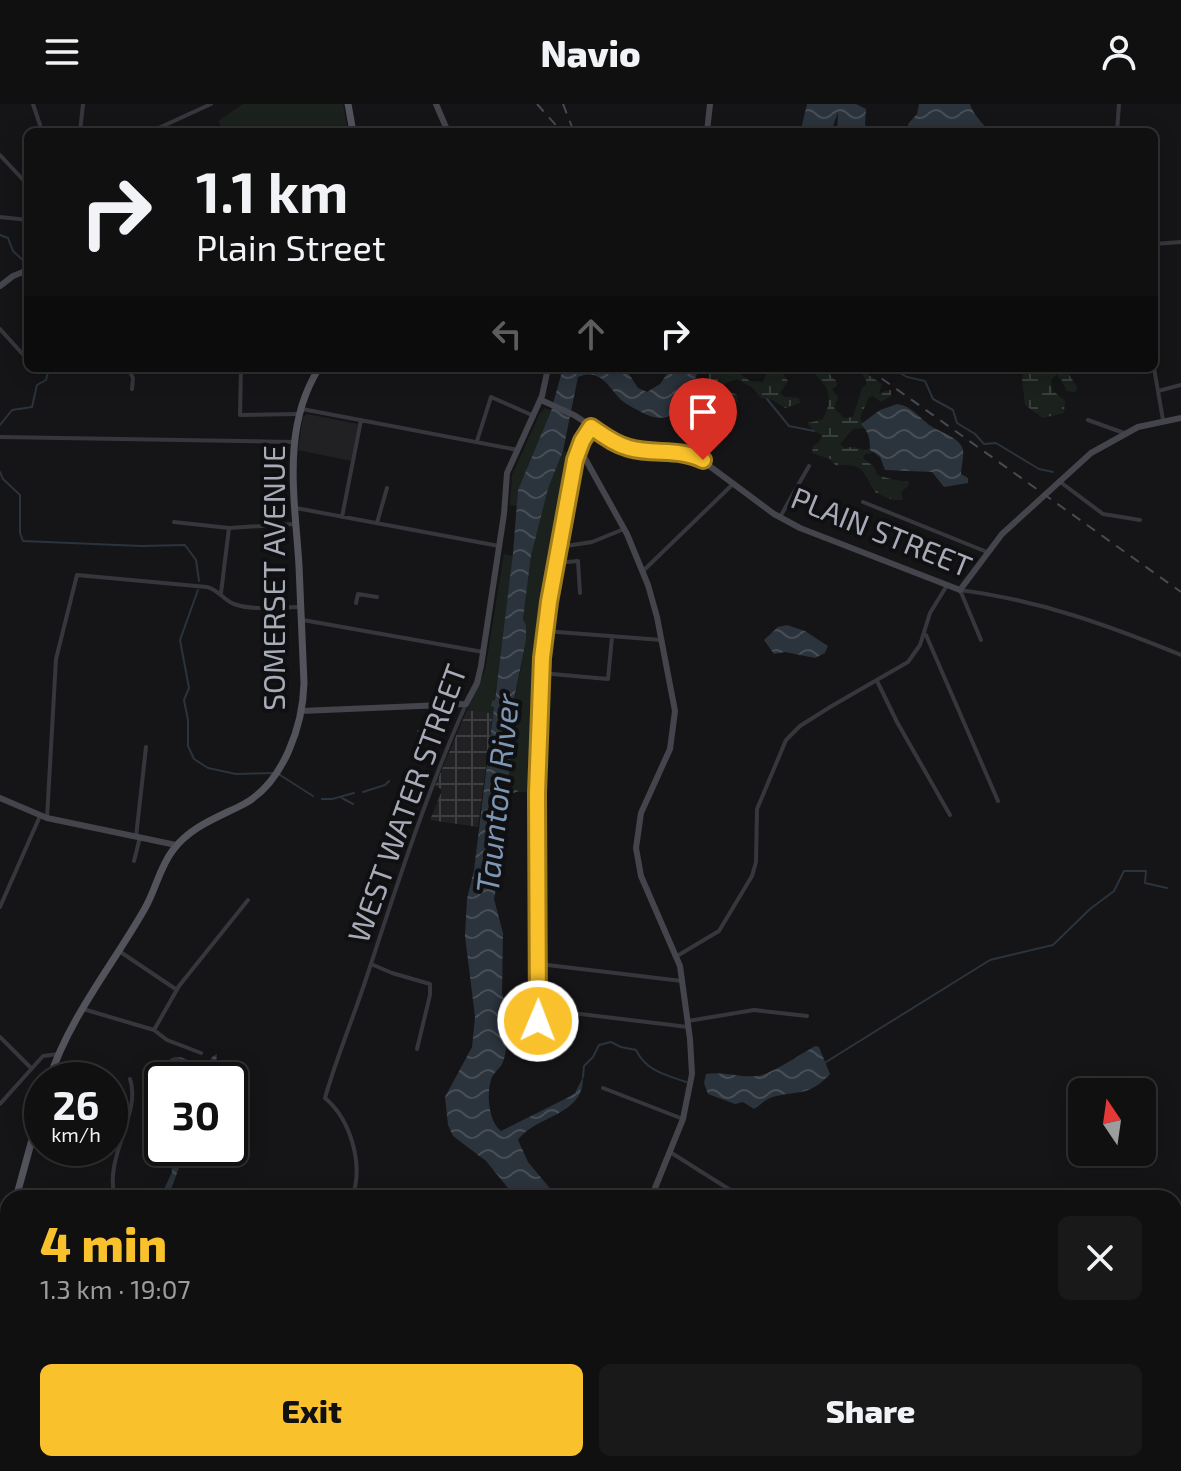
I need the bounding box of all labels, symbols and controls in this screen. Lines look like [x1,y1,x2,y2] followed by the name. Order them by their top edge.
[40,30,84,74] icon: menu
[1097,30,1141,74] icon: person
[540,31,641,74] text: Navio
[196,157,348,224] text: 1.1 km
[64,160,168,264] icon: right
[196,225,386,268] text: Plain Street
[485,312,529,356] icon: left
[569,312,613,356] icon: ahead
[653,312,697,356] icon: right
[669,378,737,460] pin
[681,390,725,434] icon: arrive
[255,445,291,711] street label: SOMERSET AVENUE
[787,478,977,584] street label: PLAIN STREET
[339,659,473,947] street label: WEST WATER STREET
[467,690,525,895] water label: Taunton River
[496,979,580,1063] position arrow
[144,1062,248,1166] speed limit sign: 30
[1068,1078,1156,1166] north arrow
[1068,1078,1156,1166] map controls
[53,1080,99,1128] text: 26
[51,1122,101,1146] text: km/h
[40,1214,167,1272] text: 4 min
[1058,1216,1142,1300] button: close
[40,1273,191,1304] text: 1.3 km · 19:07
[40,1364,583,1456] button: Exit
[599,1364,1142,1456] button: Share

